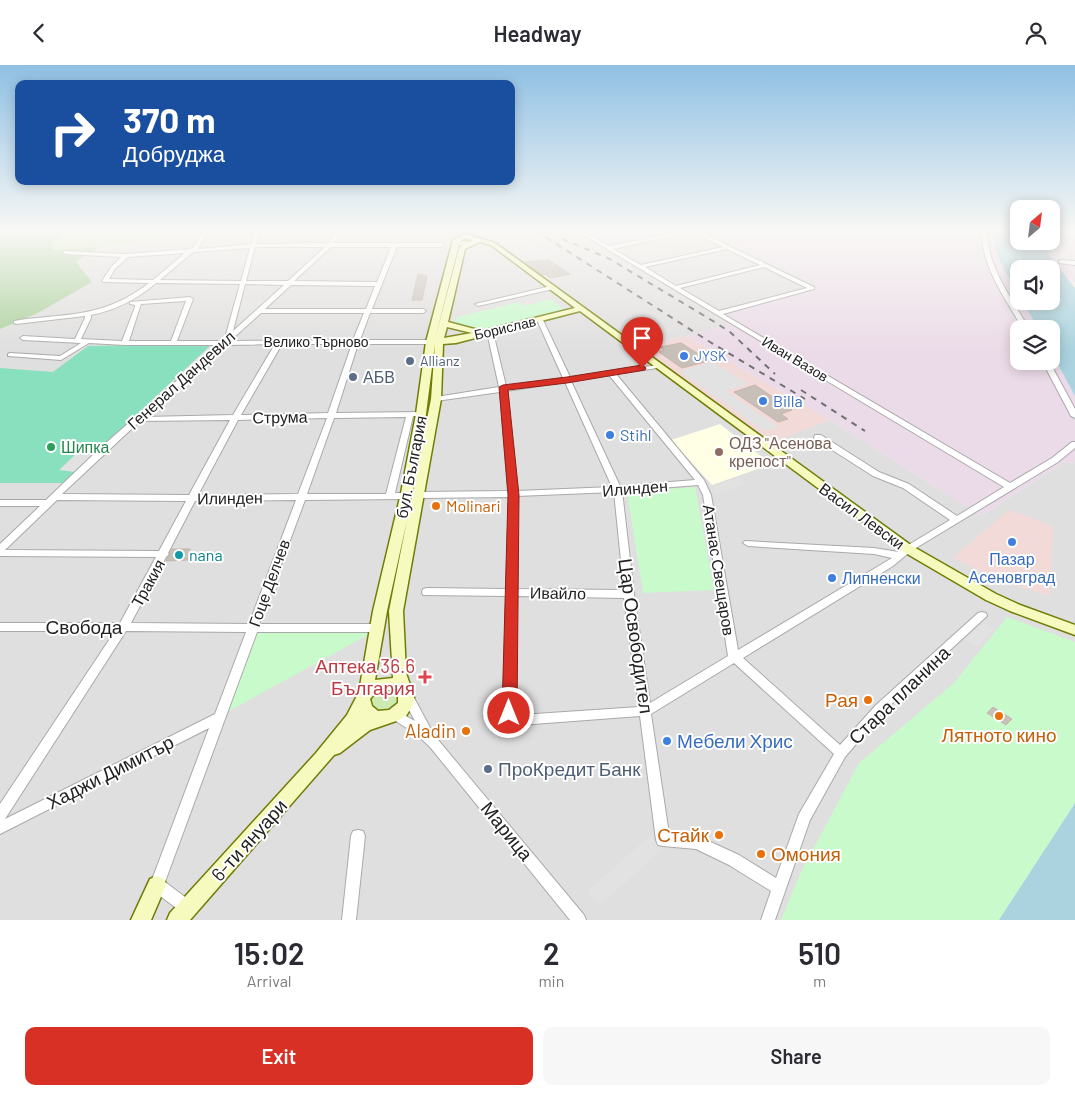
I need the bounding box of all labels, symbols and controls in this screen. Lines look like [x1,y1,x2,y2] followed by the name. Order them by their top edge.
[25,19,53,47] icon: back
[1022,19,1050,47] icon: person
[494,20,581,46] text: Headway
[123,98,215,140] text: 370 m
[40,100,105,165] icon: right
[123,140,225,166] text: Добруджа
[1010,200,1060,250] north arrow
[1010,200,1060,370] map controls
[1010,260,1060,310] button: sound
[472,312,537,343] street label: Борислав
[621,317,663,368] pin
[1010,320,1060,370] button: layers
[628,324,656,352] icon: arrive
[123,326,238,433] street label: Генерал Дандевил
[759,332,831,385] street label: Иван Вазов
[263,333,369,350] street label: Велико Търново
[694,347,727,364] place label: JYSK
[678,350,690,362] marker: JYSK
[420,352,459,369] place label: Allianz
[404,355,416,367] marker: Allianz
[363,367,395,386] place label: АБВ
[347,371,359,383] marker: АБВ
[773,391,803,410] place label: Billa
[757,395,769,407] marker: Billa
[252,407,308,426] street label: Струма
[391,414,430,520] street label: бул. България
[620,425,652,444] place label: Stihl
[604,429,616,441] marker: Stihl
[729,433,832,470] place label: ОДЗ "Асенова крепост"
[61,437,110,456] place label: Шипка
[45,441,57,453] marker: Шипка
[713,446,725,458] marker: ОДЗ "Асенова крепост"
[601,475,669,500] street label: Илинден
[816,478,909,553] street label: Васил Левски
[197,487,263,508] street label: Илинден
[446,496,501,515] place label: Molinari
[430,500,442,512] marker: Molinari
[700,503,739,637] street label: Атанас Свещаров
[1006,536,1018,548] marker: Пазар Асеновград
[244,537,293,629] street label: Гоце Делчев
[189,545,223,564] place label: nana
[173,549,185,561] marker: nana
[969,549,1056,586] place label: Пазар Асеновград
[127,556,168,610] street label: Тракия
[614,557,659,715] street label: Цар Освободител
[842,568,921,587] place label: Липненски
[826,572,838,584] marker: Липненски
[530,583,586,602] street label: Ивайло
[46,615,123,638] street label: Свобода
[843,640,954,749] street label: Стара планина
[315,654,415,699] place label: Аптека 36.6 България
[419,671,431,683] marker: Аптека 36.6 България
[482,686,534,738] position arrow
[825,688,858,711] place label: Рая
[862,694,874,706] marker: Рая
[993,710,1005,722] marker: Лятното кино
[405,719,456,742] place label: Aladin
[942,723,1056,746] place label: Лятното кино
[460,725,472,737] marker: Aladin
[677,729,793,752] place label: Мебели Хрис
[42,730,177,814] street label: Хаджи Димитър
[661,735,673,747] marker: Мебели Хрис
[498,757,641,780] place label: ПроКредит Банк
[482,763,494,775] marker: ПроКредит Банк
[206,794,291,885] street label: 6-ти януари
[477,797,538,865] street label: Марица
[657,823,710,846] place label: Стайк
[713,829,725,841] marker: Стайк
[771,842,841,865] place label: Омония
[755,848,767,860] marker: Омония
[234,935,305,971] text: 15:02
[543,935,560,971] text: 2
[798,935,841,971] text: 510
[247,971,292,990] text: Arrival
[538,971,564,990] text: min
[813,971,826,990] text: m
[25,1027,533,1085] button: Exit
[543,1027,1050,1085] button: Share

